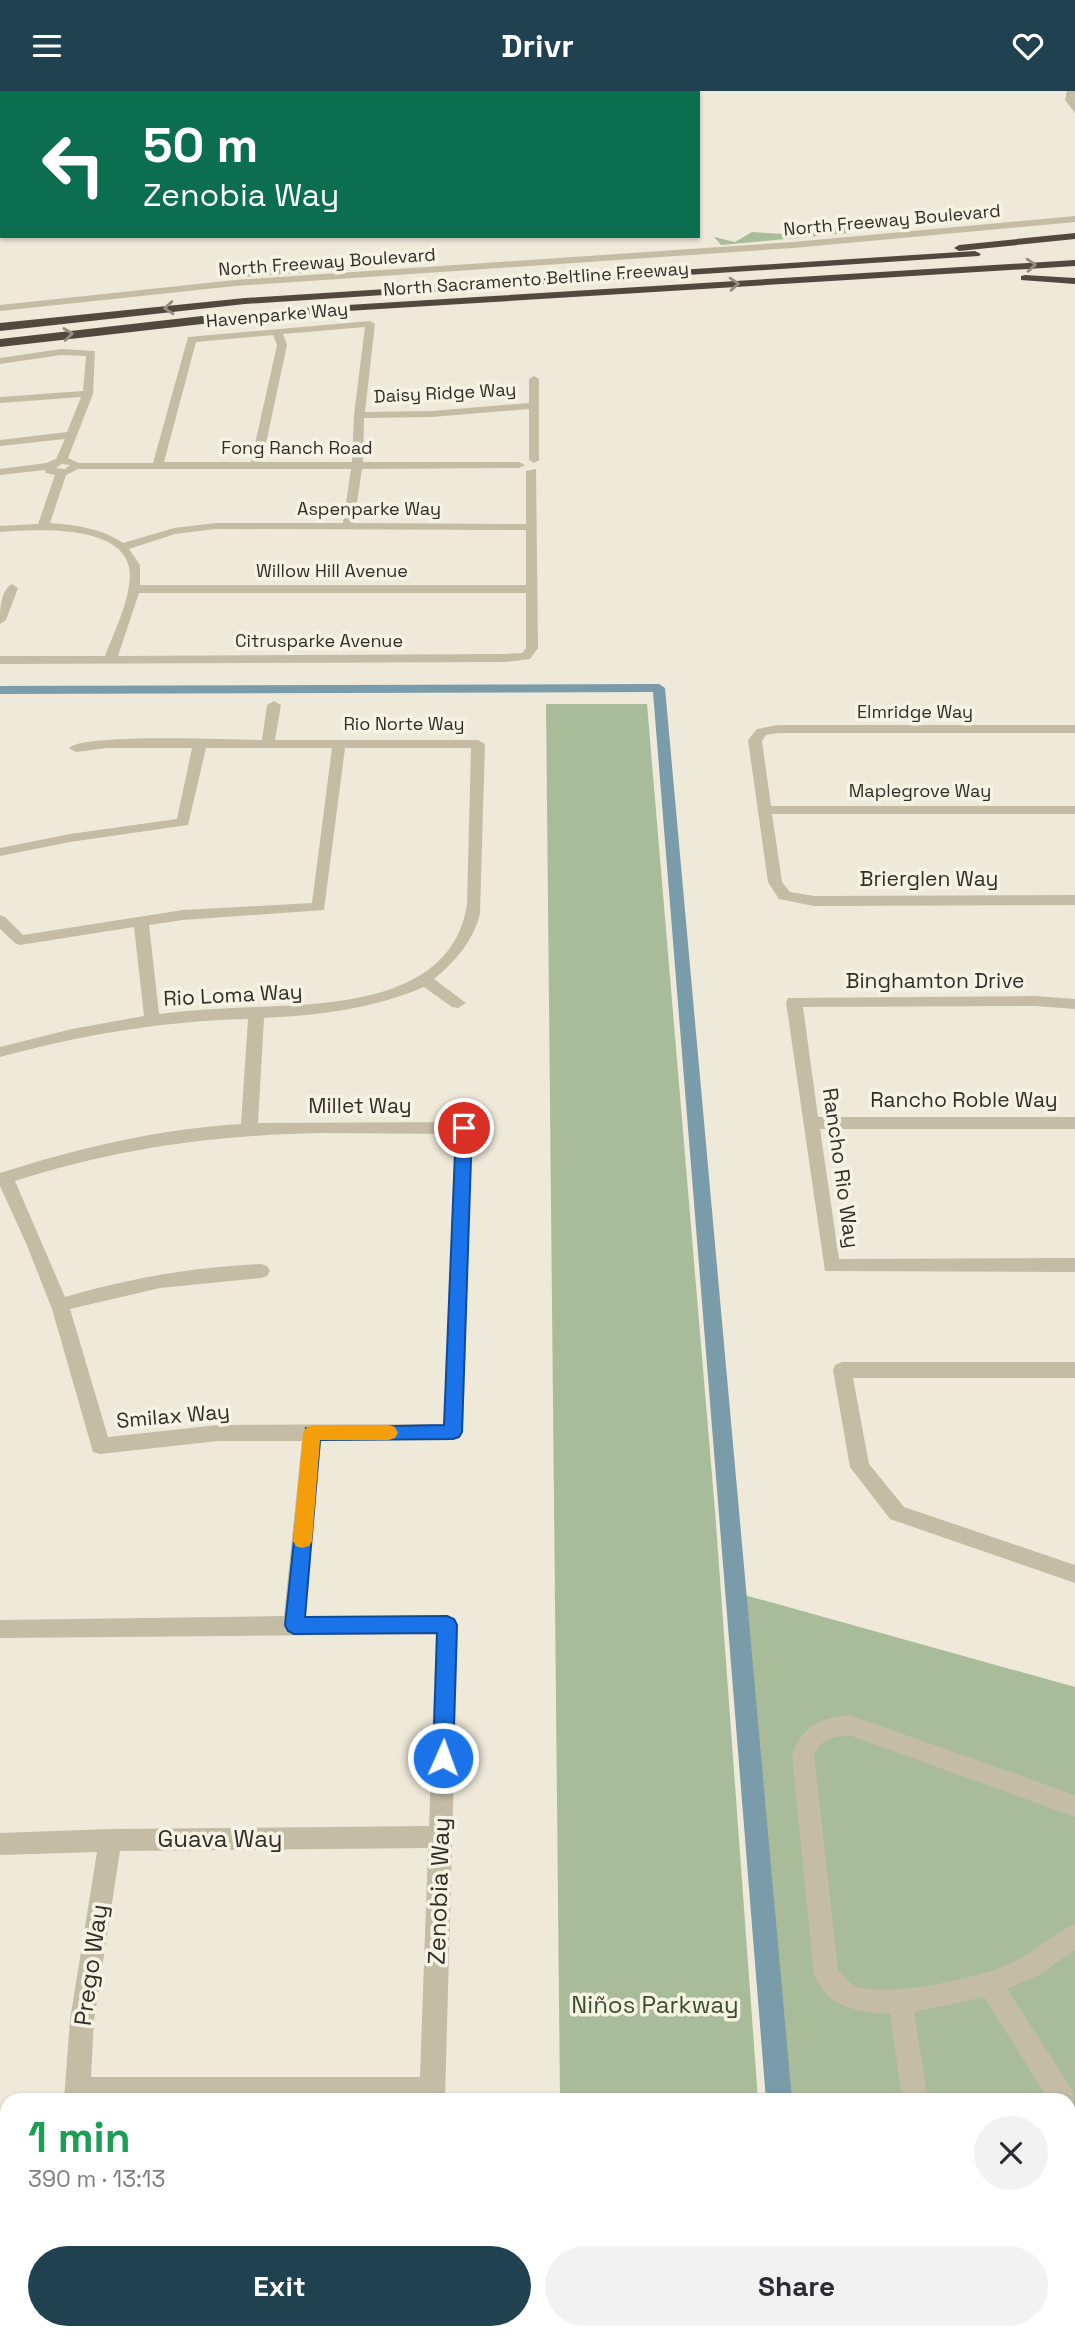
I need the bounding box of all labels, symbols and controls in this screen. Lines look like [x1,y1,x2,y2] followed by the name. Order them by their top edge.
[501,26,574,66] text: Drivr
[28,27,66,65] icon: menu
[1009,27,1047,65] icon: heart
[143,114,258,176] text: 50 m
[28,119,119,210] icon: left
[143,175,339,215] text: Zenobia Way
[783,199,1001,240] street label: North Freeway Boulevard
[218,242,436,281] street label: North Freeway Boulevard
[382,256,690,301] street label: North Sacramento Beltline Freeway
[1026,258,1037,273] one-way arrow
[729,277,740,292] one-way arrow
[205,297,349,332] street label: Havenparke Way
[163,300,174,315] one-way arrow
[62,327,74,342] one-way arrow
[373,377,517,408] street label: Daisy Ridge Way
[221,436,373,459] street label: Fong Ranch Road
[297,497,441,520] street label: Aspenparke Way
[256,559,408,582] street label: Willow Hill Avenue
[235,629,403,652] street label: Citrusparke Avenue
[857,700,973,723] street label: Elmridge Way
[343,712,465,735] street label: Rio Norte Way
[849,779,991,802] street label: Maplegrove Way
[860,865,998,892] street label: Brierglen Way
[846,967,1024,994] street label: Binghamton Drive
[163,977,303,1012] street label: Rio Loma Way
[817,1086,866,1250] street label: Rancho Rio Way
[870,1086,1058,1113] street label: Rancho Roble Way
[308,1092,412,1119] street label: Millet Way
[434,1098,494,1158] pin
[445,1109,483,1147] icon: arrive
[115,1397,231,1434] street label: Smilax Way
[406,1721,480,1795] position arrow
[420,1817,457,1965] street label: Zenobia Way
[158,1823,282,1854] street label: Guava Way
[67,1902,114,2028] street label: Prego Way
[571,1989,739,2020] park label: Niños Parkway
[28,2111,131,2164] text: 1 min
[974,2116,1048,2190] button: close
[28,2164,165,2194] text: 390 m · 13:13
[28,2246,531,2326] button: Exit
[545,2246,1048,2326] button: Share

